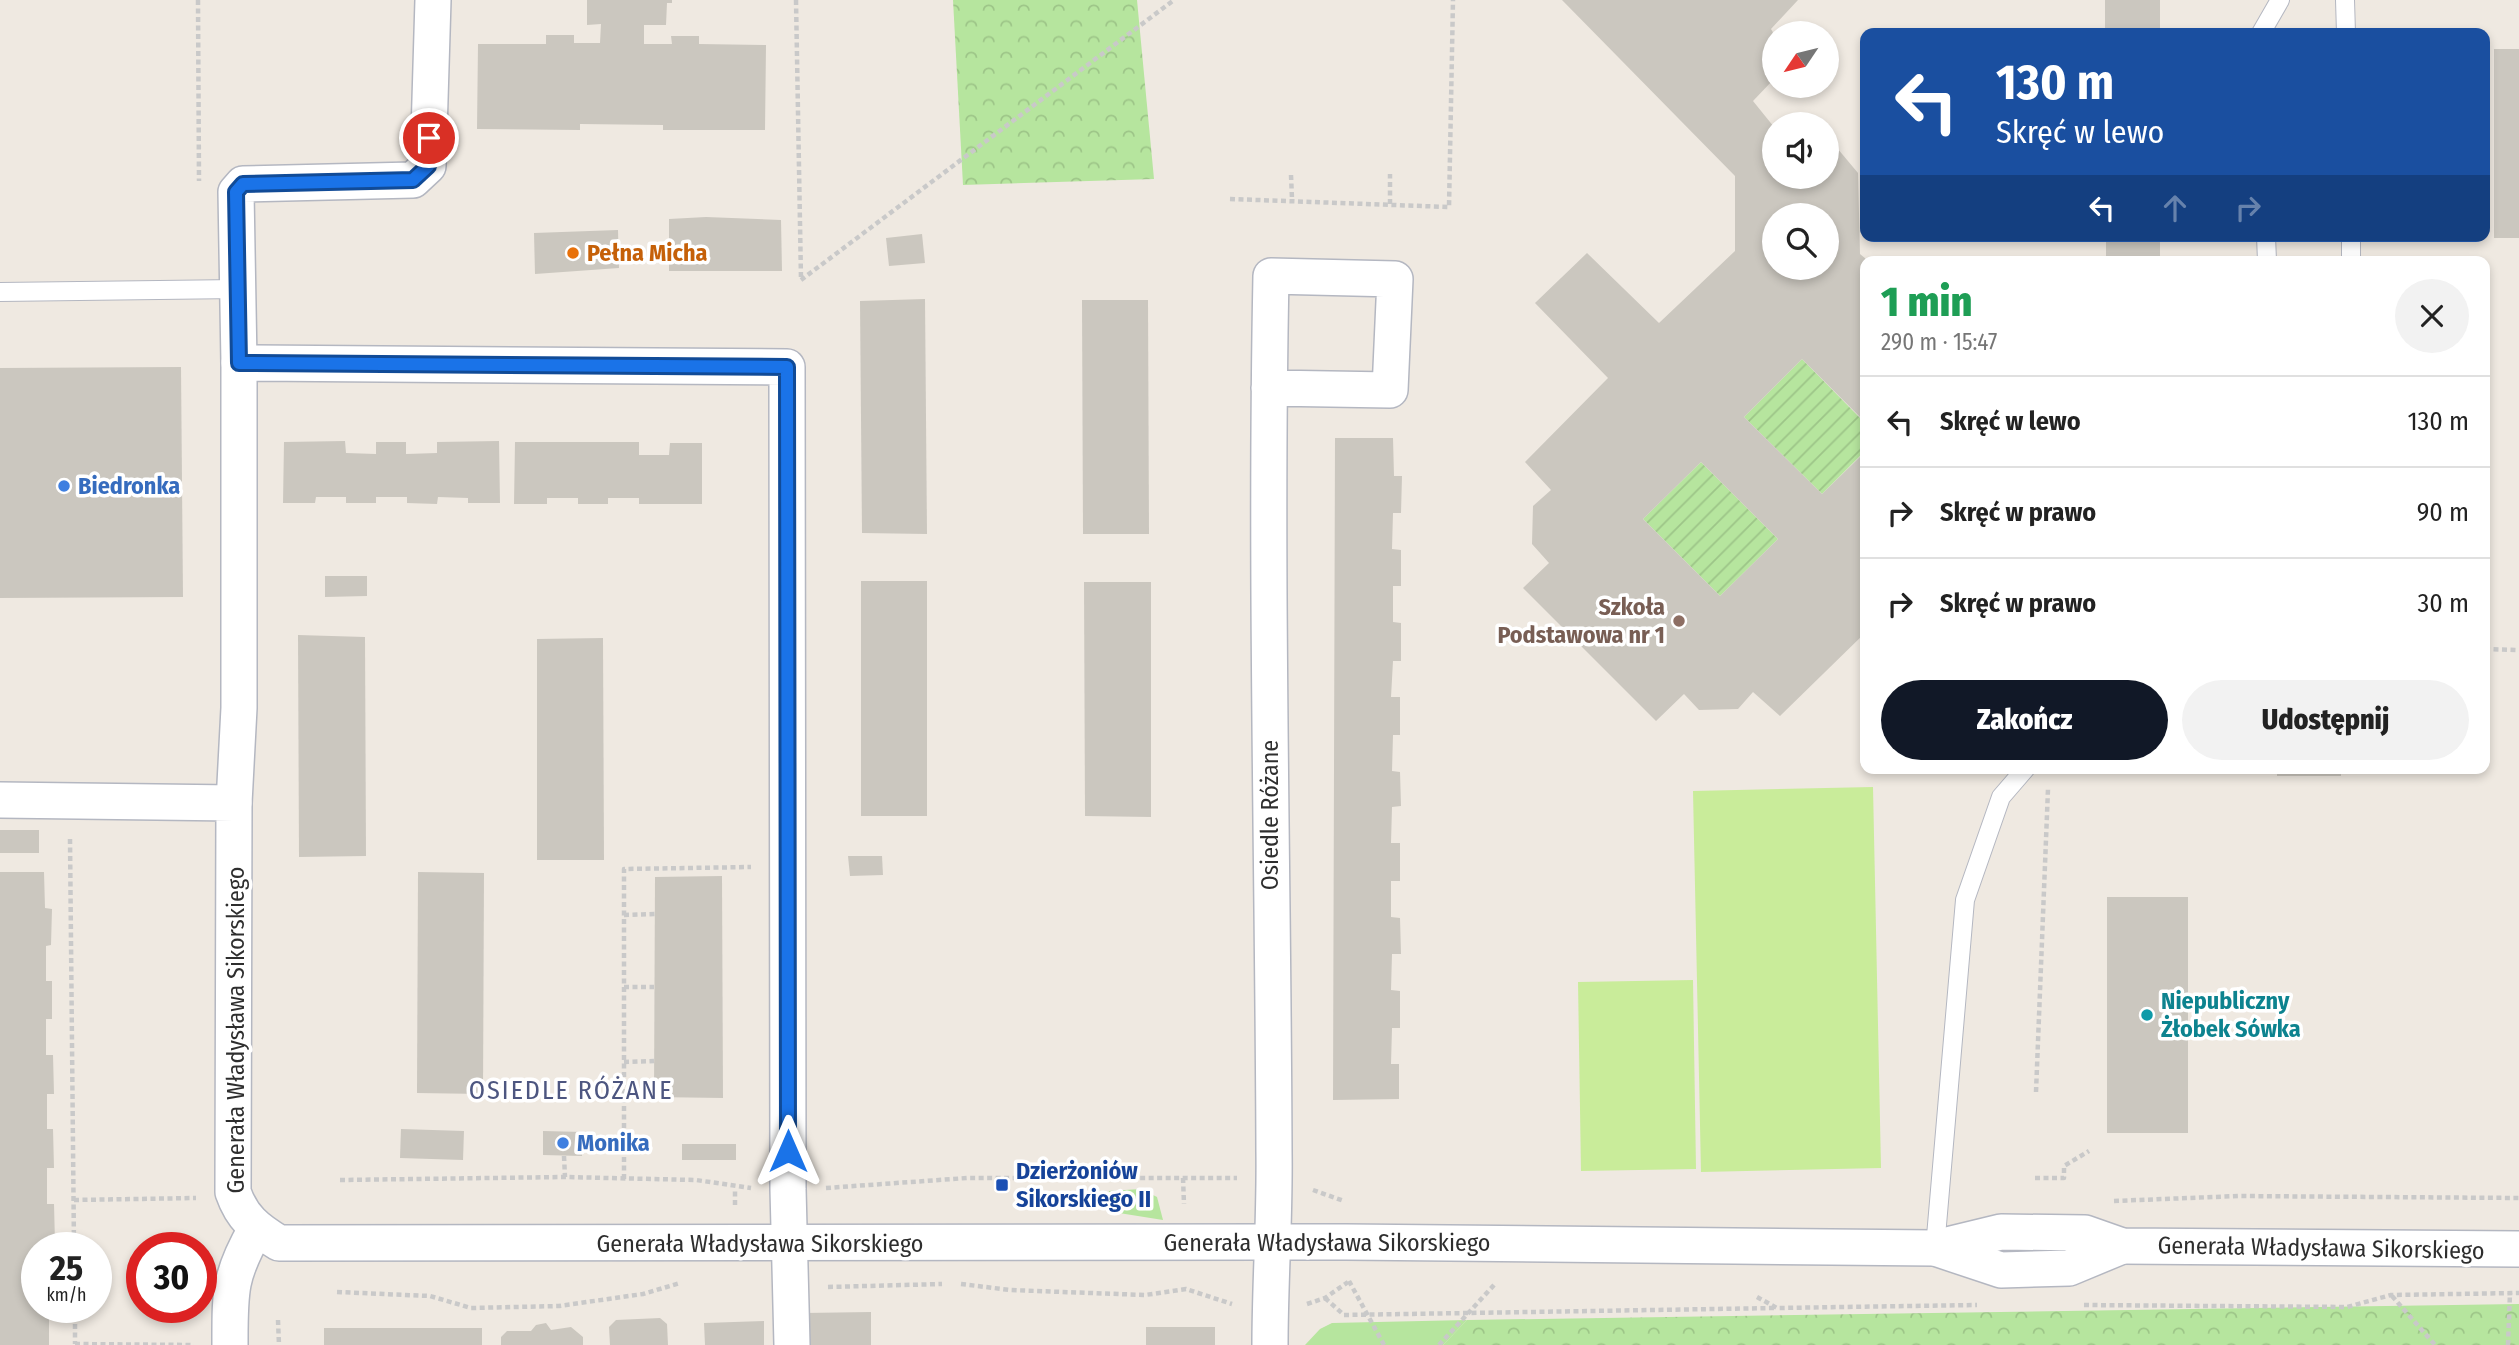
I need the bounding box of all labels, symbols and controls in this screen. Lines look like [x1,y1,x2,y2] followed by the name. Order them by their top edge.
[1762,21,1839,98] north arrow
[1762,21,1839,280] map controls
[1996,53,2114,112] text: 130 m
[1881,56,1972,147] icon: left
[399,108,459,168] pin
[1762,112,1839,189] button: sound
[1996,113,2164,151] text: Skręć w lewo
[410,119,448,157] icon: arrive
[2083,189,2121,227] icon: left
[2156,189,2194,227] icon: ahead
[2229,189,2267,227] icon: right
[1762,203,1839,280] button: search
[587,239,708,267] place label: Pełna Micha
[565,245,581,261] marker: Pełna Micha
[1881,277,1972,327] text: 1 min
[2395,279,2469,353] button: close
[1881,328,1997,356] text: 290 m · 15:47
[1881,403,1919,441] icon: left
[1940,406,2081,437] text: Skręć w lewo
[2407,406,2469,437] text: 130 m
[78,472,180,500] place label: Biedronka
[56,478,72,494] marker: Biedronka
[1881,494,1919,532] icon: right
[1940,497,2096,528] text: Skręć w prawo
[2417,497,2469,528] text: 90 m
[1881,585,1919,623] icon: right
[1940,588,2096,619] text: Skręć w prawo
[2418,588,2469,619] text: 30 m
[1497,593,1665,649] place label: Szkoła Podstawowa nr 1
[1671,613,1687,629] marker: Szkoła Podstawowa nr 1
[1881,680,2168,760] button: Zakończ
[2182,680,2469,760] button: Udostępnij
[1256,740,1284,890] street label: Osiedle Różane
[222,867,250,1193] street label: Generała Władysława Sikorskiego
[2161,987,2301,1043] place label: Niepubliczny Żłobek Sówka
[2139,1007,2155,1023] marker: Niepubliczny Żłobek Sówka
[469,1075,673,1106] district label: OSIEDLE RÓŻANE
[751,1114,825,1188] position arrow
[577,1129,650,1157] place label: Monika
[555,1135,571,1151] marker: Monika
[1016,1157,1151,1213] place label: Dzierżoniów Sikorskiego II
[994,1177,1010,1193] marker: Dzierżoniów Sikorskiego II
[1164,1229,1490,1257] street label: Generała Władysława Sikorskiego
[597,1230,923,1258] street label: Generała Władysława Sikorskiego
[2157,1231,2485,1265] street label: Generała Władysława Sikorskiego
[126,1232,217,1323] speed limit sign: 30
[50,1247,83,1289] text: 25
[46,1284,87,1306] text: km/h

